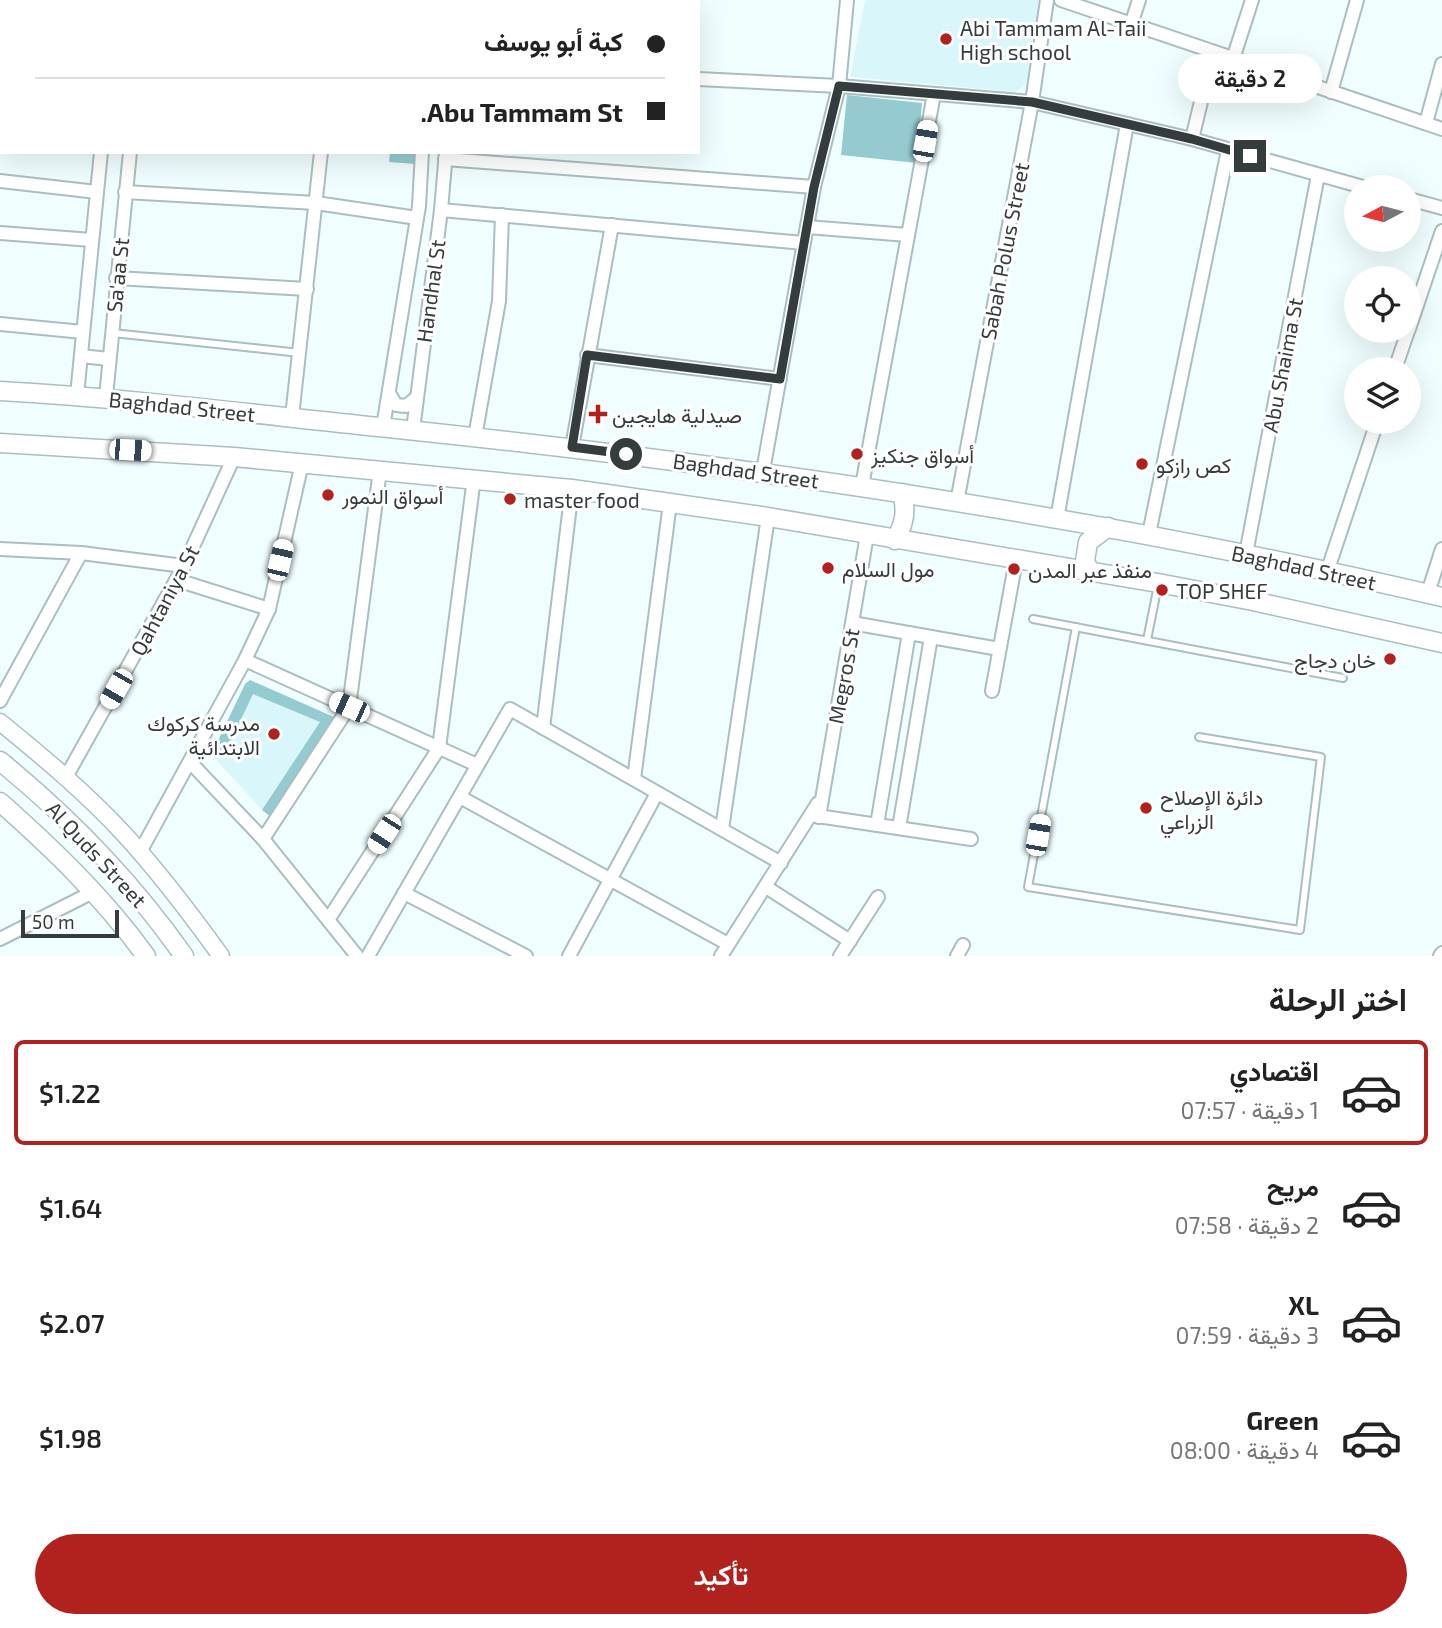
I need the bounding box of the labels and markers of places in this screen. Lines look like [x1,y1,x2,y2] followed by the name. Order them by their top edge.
[960,15,1146,64] place label: Abi Tammam Al-Taii High school
[938,31,954,47] marker: Abi Tammam Al-Taii High school
[612,402,742,428] place label: صيدلية هايجين
[590,406,606,422] marker: صيدلية هايجين
[870,442,974,469] place label: أسواق جنكيز
[849,446,865,462] marker: أسواق جنكيز
[1156,452,1231,479] place label: كص رازكو
[1134,456,1150,472] marker: كص رازكو
[341,483,444,510] place label: أسواق النمور
[320,487,336,503] marker: أسواق النمور
[524,487,640,512] place label: master food
[502,491,518,507] marker: master food
[842,556,934,584] place label: مول السلام
[1028,557,1152,584] place label: منفذ عبر المدن
[820,560,836,576] marker: مول السلام
[1006,561,1022,577] marker: منفذ عبر المدن
[1176,578,1268,603] place label: TOP SHEF
[1154,582,1170,598] marker: TOP SHEF
[1294,647,1376,675] place label: خان دجاج
[1382,651,1398,667] marker: خان دجاج
[147,710,260,760] place label: مدرسة كركوك الابتدائية
[266,726,282,742] marker: مدرسة كركوك الابتدائية
[1160,784,1263,839] place label: دائرة الإصلاح الزراعي
[1138,800,1154,816] marker: دائرة الإصلاح الزراعي

